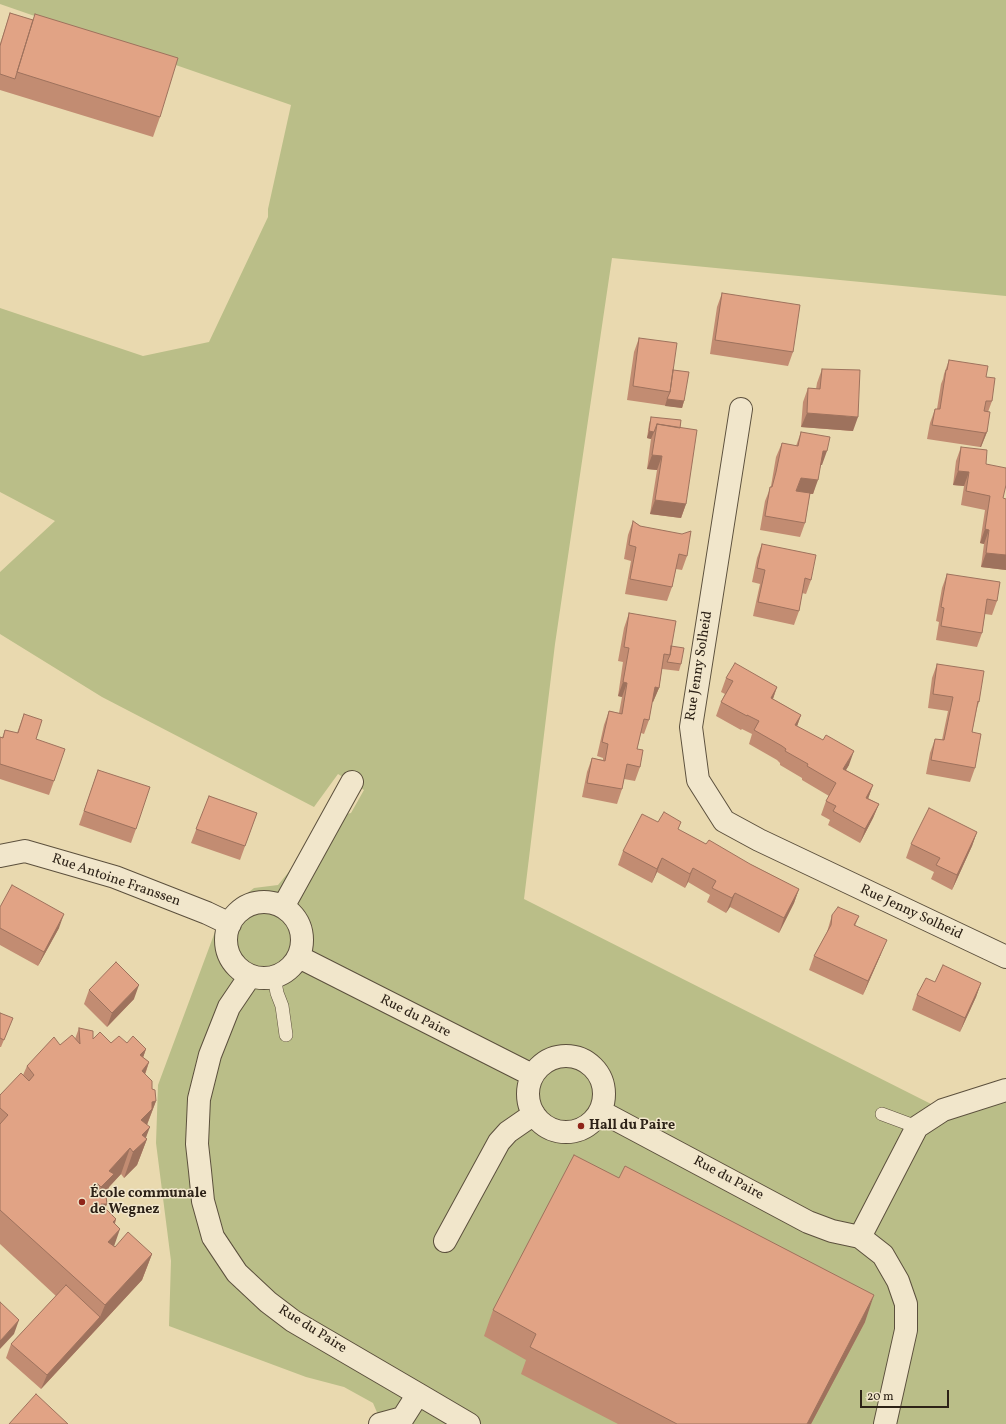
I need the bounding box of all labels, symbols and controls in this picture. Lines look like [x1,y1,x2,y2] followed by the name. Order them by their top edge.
[683,610,717,722] street label: Rue Jenny Solheid
[49,851,183,911] street label: Rue Antoine Franssen
[857,882,965,944] street label: Rue Jenny Solheid
[377,992,453,1042] street label: Rue du Paire
[589,1118,675,1134] place label: Hall du Paire
[576,1121,586,1131] marker: Hall du Paire
[690,1153,766,1205] street label: Rue du Paire
[90,1186,207,1218] place label: École communale de Wegnez
[77,1197,87,1207] marker: École communale de Wegnez
[275,1302,349,1358] street label: Rue du Paire
[862,1382,951,1408] scale bar
[867,1389,894,1405] text: 20 m

